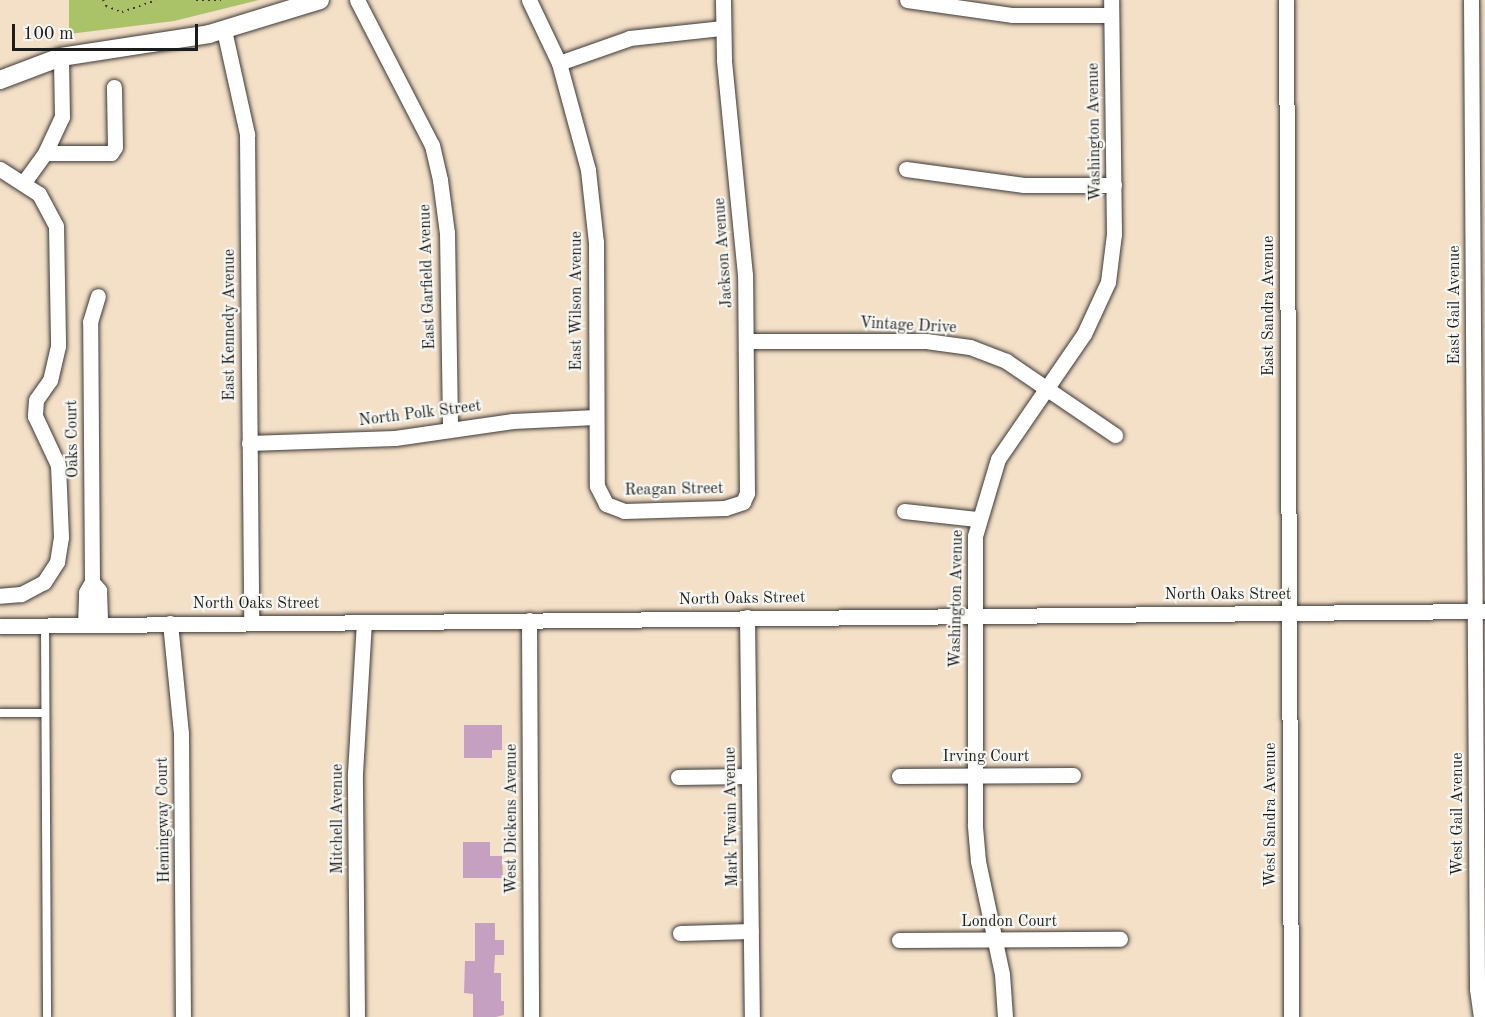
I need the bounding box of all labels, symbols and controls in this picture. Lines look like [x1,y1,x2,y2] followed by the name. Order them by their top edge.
[15,12,201,50] scale bar
[23,25,74,43] text: 100 m
[1084,63,1106,201] street label: Washington Avenue
[711,197,737,309] street label: Jackson Avenue
[416,204,440,350] street label: East Garfield Avenue
[567,231,587,371] street label: East Wilson Avenue
[1259,236,1279,376] street label: East Sandra Avenue
[1445,245,1465,365] street label: East Gail Avenue
[220,249,240,401] street label: East Kennedy Avenue
[859,314,957,338] street label: Vintage Drive
[358,397,482,431] street label: North Polk Street
[63,400,83,478] street label: Oaks Court
[624,480,724,500] street label: Reagan Street
[946,530,968,668] street label: Washington Avenue
[1165,585,1291,605] street label: North Oaks Street
[678,588,806,610] street label: North Oaks Street
[193,594,319,614] street label: North Oaks Street
[1261,743,1281,887] street label: West Sandra Avenue
[502,744,522,894] street label: West Dickens Avenue
[721,747,743,887] street label: Mark Twain Avenue
[943,747,1029,767] street label: Irving Court
[1448,752,1468,876] street label: West Gail Avenue
[153,757,175,883] street label: Hemingway Court
[328,764,348,874] street label: Mitchell Avenue
[961,912,1057,932] street label: London Court

